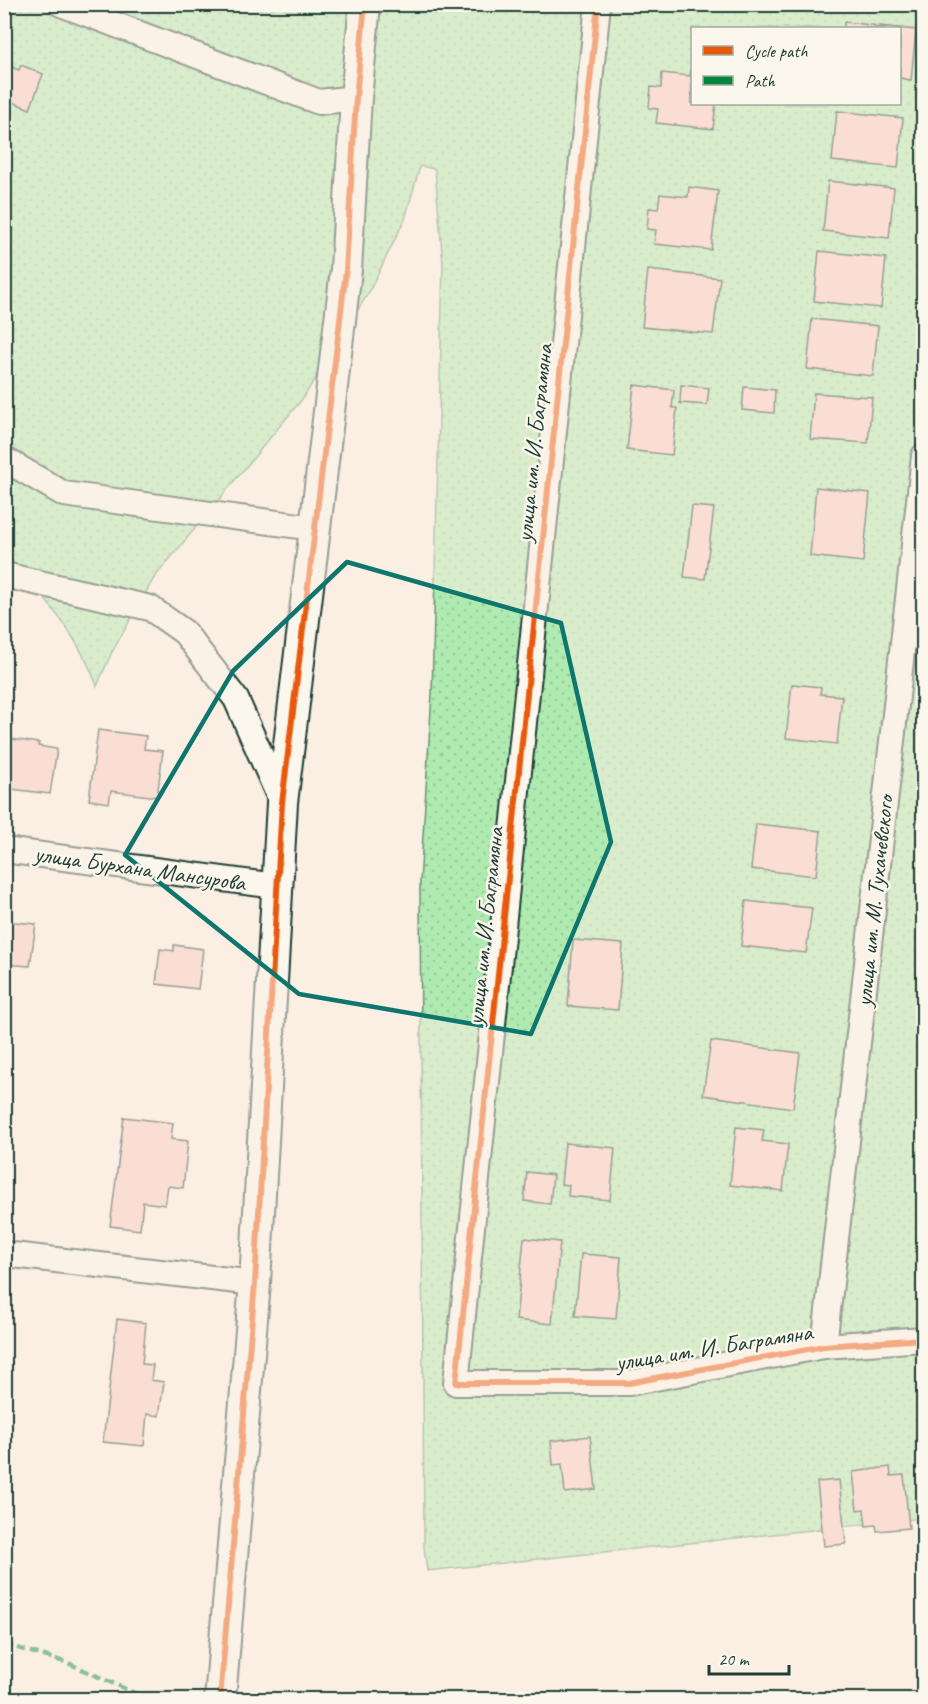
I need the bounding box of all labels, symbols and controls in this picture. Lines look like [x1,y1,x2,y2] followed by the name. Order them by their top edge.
[691,27,901,105] legend
[745,40,808,62] text: Cycle path
[745,70,775,92] text: Path
[508,341,559,545] street label: улица им. И. Баграмяна
[848,792,900,1010] street label: улица им. М. Тухачевского
[459,824,510,1028] street label: улица им. И. Баграмяна
[31,838,249,898] street label: улица Бурхана Мансурова
[612,1316,816,1378] street label: улица им. И. Баграмяна
[709,1638,788,1676] scale bar
[718,1648,751,1670] text: 20 m

